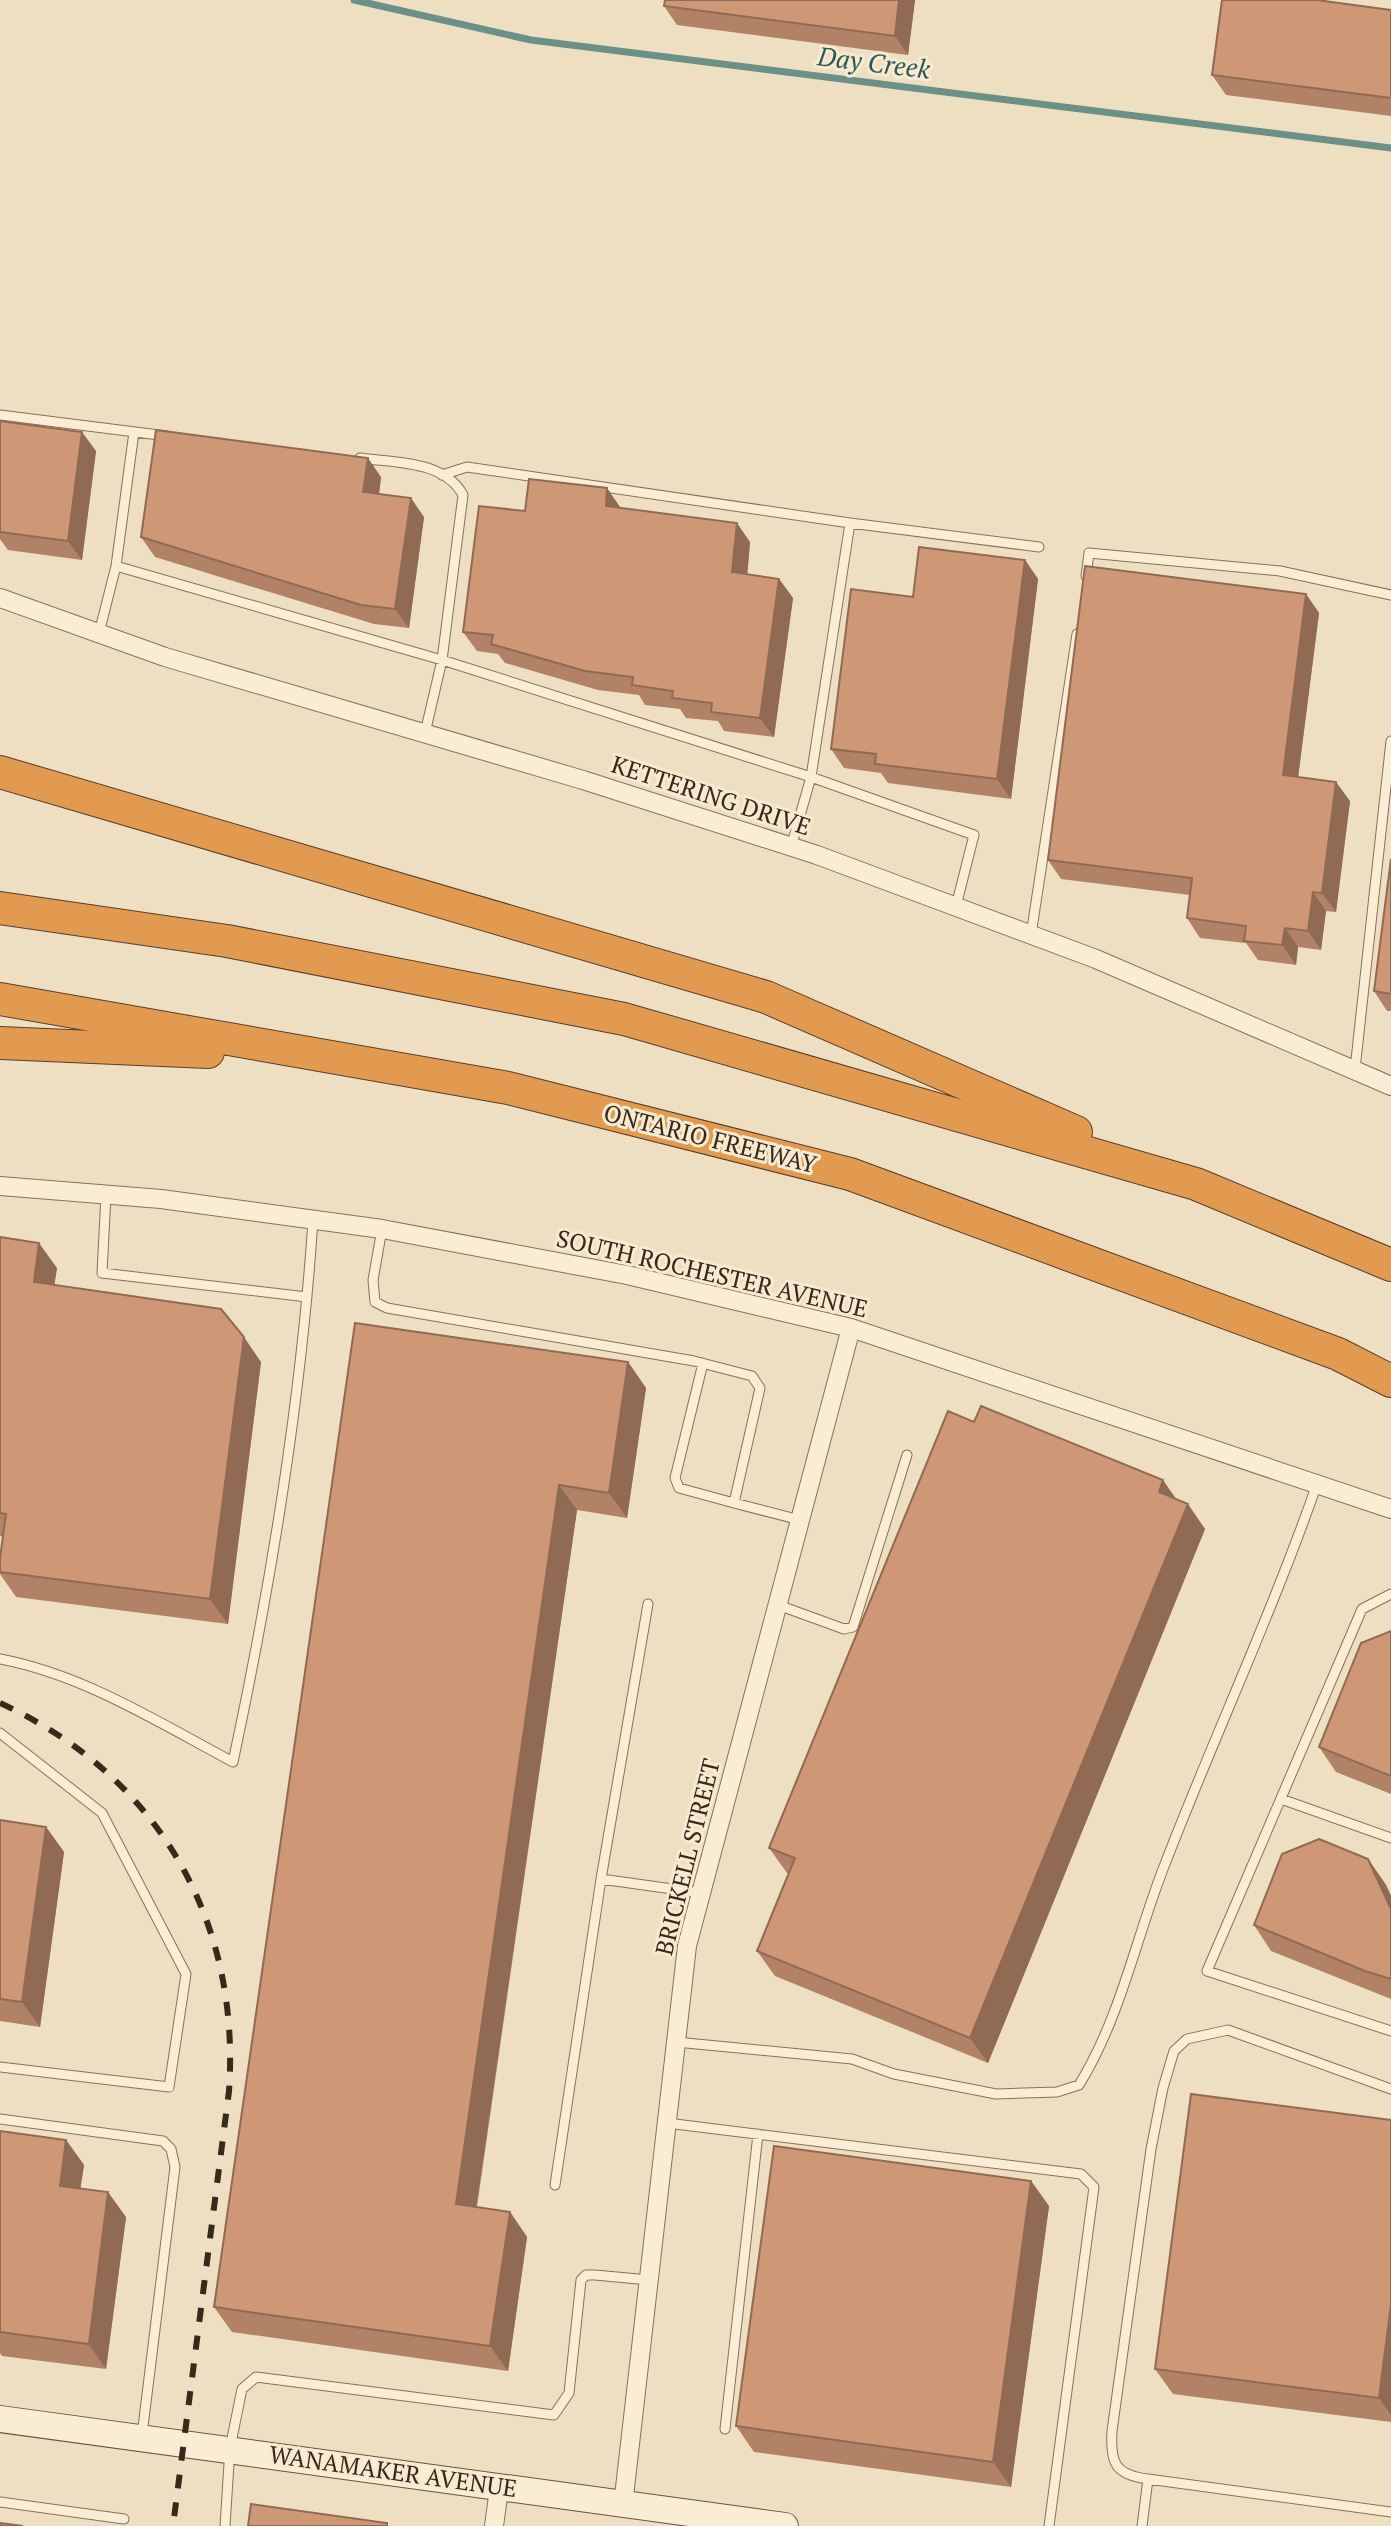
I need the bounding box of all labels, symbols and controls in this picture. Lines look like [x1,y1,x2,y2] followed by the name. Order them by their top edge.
[815,38,933,86] water label: Day Creek
[607,748,815,842] street label: KETTERING DRIVE
[601,1096,820,1180] street label: ONTARIO FREEWAY
[553,1222,871,1324] street label: SOUTH ROCHESTER AVENUE
[647,1755,727,1958] street label: BRICKELL STREET
[267,2438,519,2504] street label: WANAMAKER AVENUE

